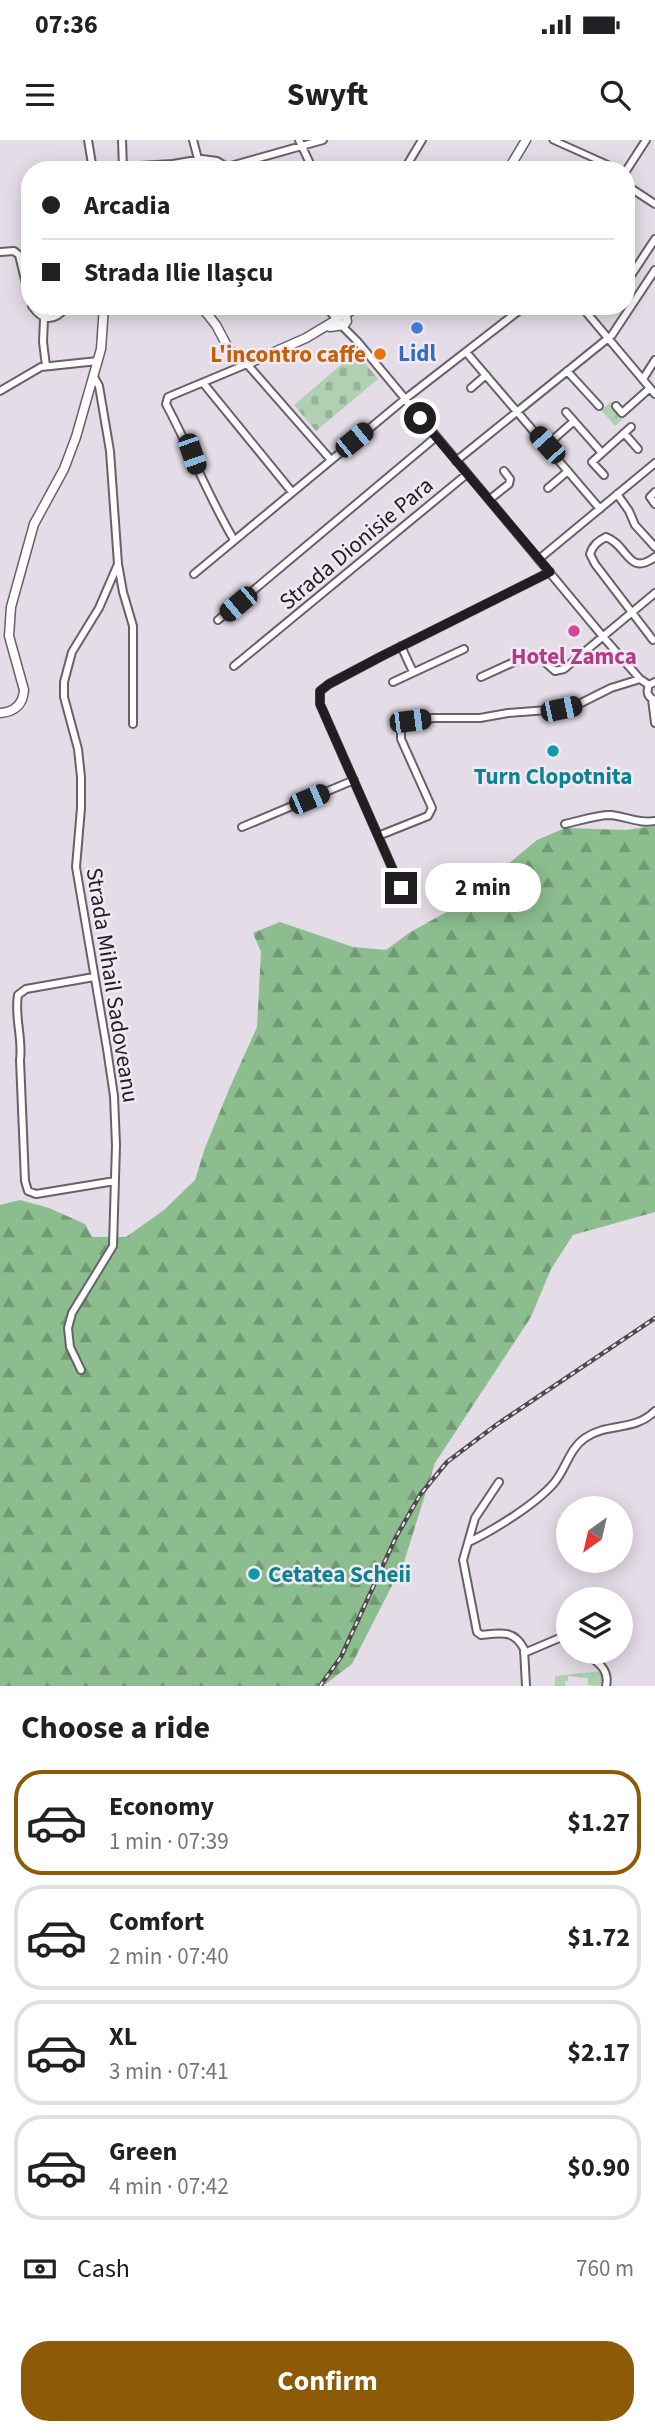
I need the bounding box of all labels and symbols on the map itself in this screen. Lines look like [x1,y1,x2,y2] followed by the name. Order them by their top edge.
[409,320,425,336] marker: Lidl
[398,337,436,370] place label: Lidl
[210,338,366,371] place label: L'incontro caffe
[372,346,388,362] marker: L'incontro caffe
[404,402,436,434] route start
[332,419,377,461] car
[526,422,569,468] car
[176,431,209,477] car
[272,469,440,618] street label: Strada Dionisie Para
[216,582,261,626] car
[566,623,582,639] marker: Hotel Zamca
[511,640,637,673] place label: Hotel Zamca
[539,694,584,724] car
[388,708,433,734] car
[545,743,561,759] marker: Turn Clopotnita
[474,760,632,793] place label: Turn Clopotnita
[286,781,333,817] car
[426,864,541,912] callout: 2 min
[78,865,147,1105] street label: Strada Mihail Sadoveanu
[385,872,417,904] route end
[556,1496,634,1573] north arrow
[268,1558,411,1591] place label: Cetatea Scheii
[246,1566,262,1582] marker: Cetatea Scheii

